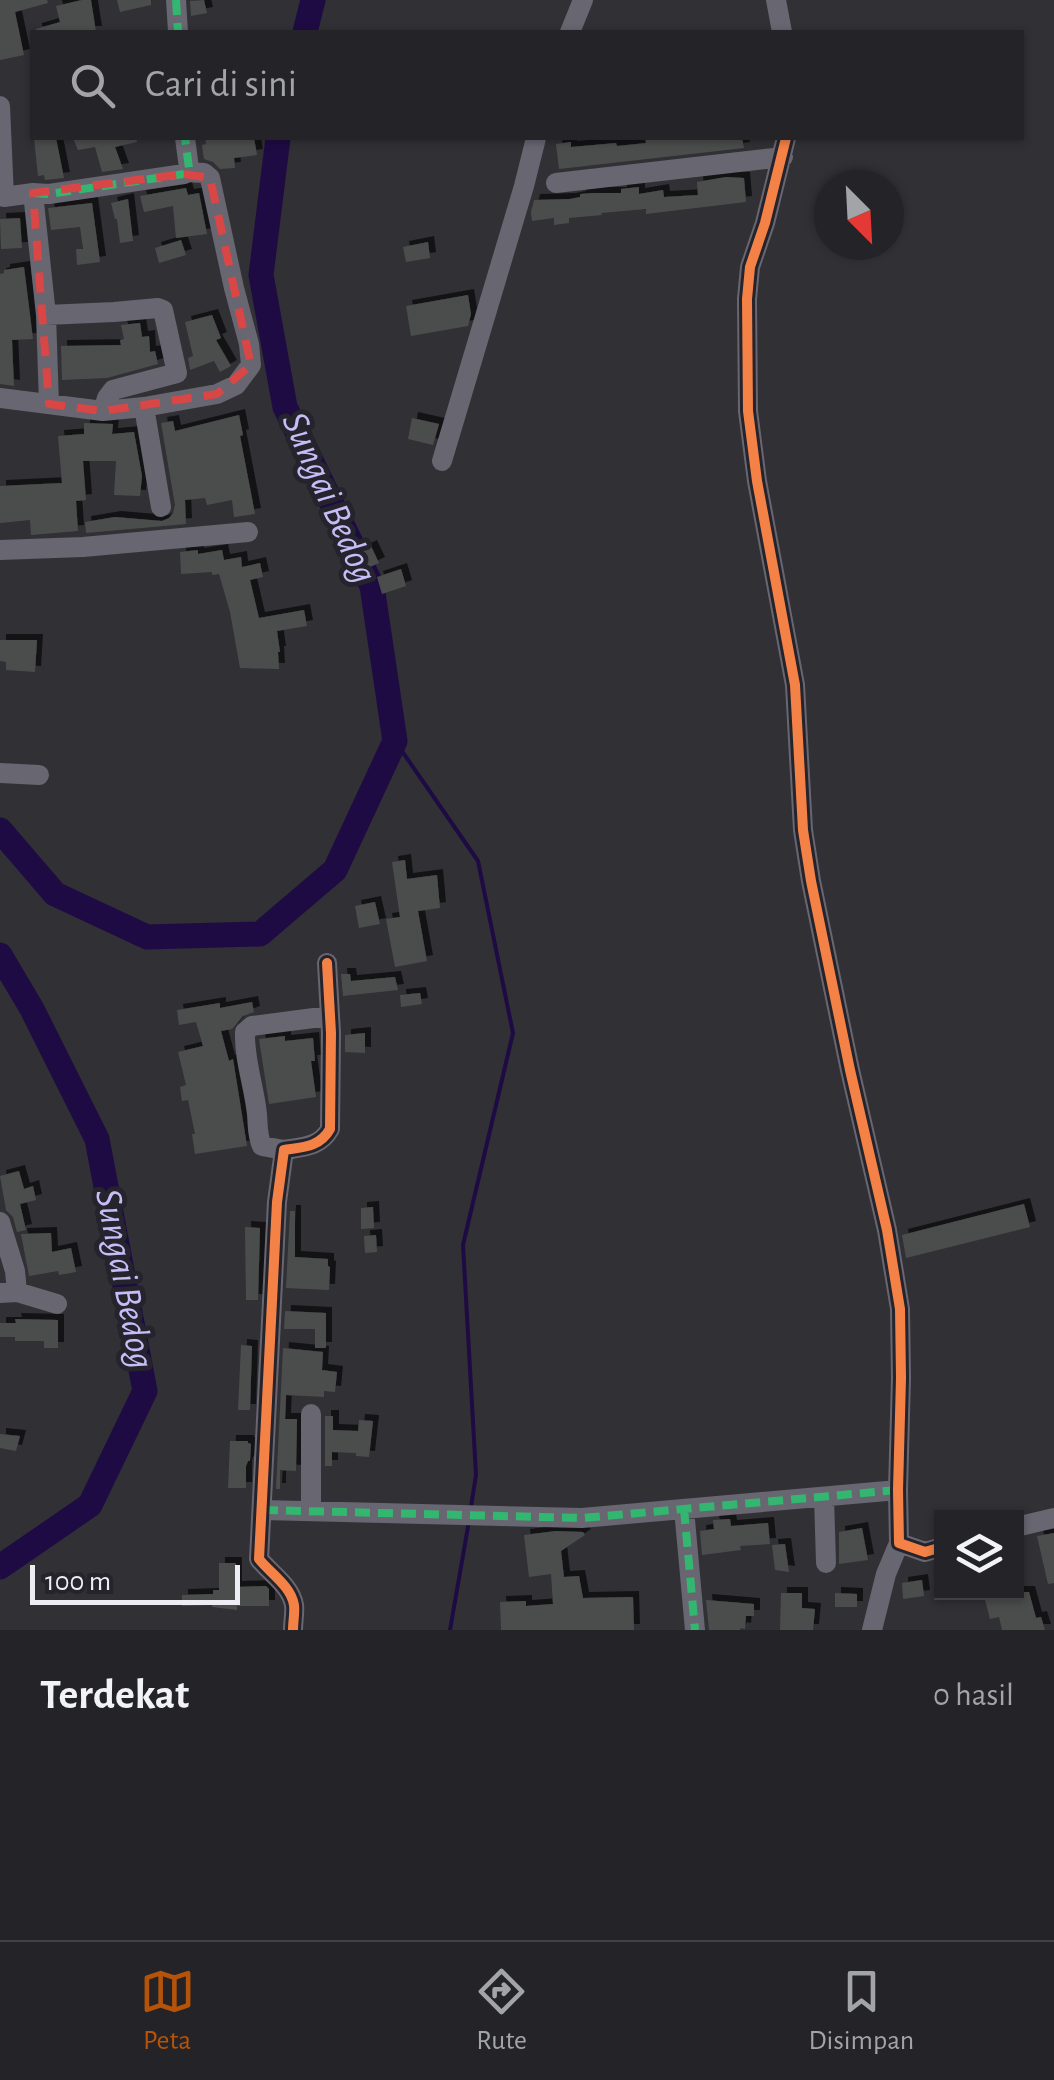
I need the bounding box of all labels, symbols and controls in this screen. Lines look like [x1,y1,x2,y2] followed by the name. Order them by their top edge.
[30,30,1024,140] search box
[65,58,120,113] icon: search
[145,66,297,104] text: Cari di sini
[814,170,904,260] north arrow
[274,407,384,589] water label: Sungai Bedog
[88,1186,160,1372] water label: Sungai Bedog
[934,1510,1024,1600] map controls
[934,1510,1024,1600] button: layers
[30,1560,240,1604] scale bar
[45,1568,111,1596] text: 100 m
[40,1674,189,1716] text: Terdekat
[933,1679,1014,1711] text: 0 hasil
[140,1964,195,2058] tab: Peta
[474,1964,529,2058] tab: Rute
[809,1964,914,2058] tab: Disimpan

